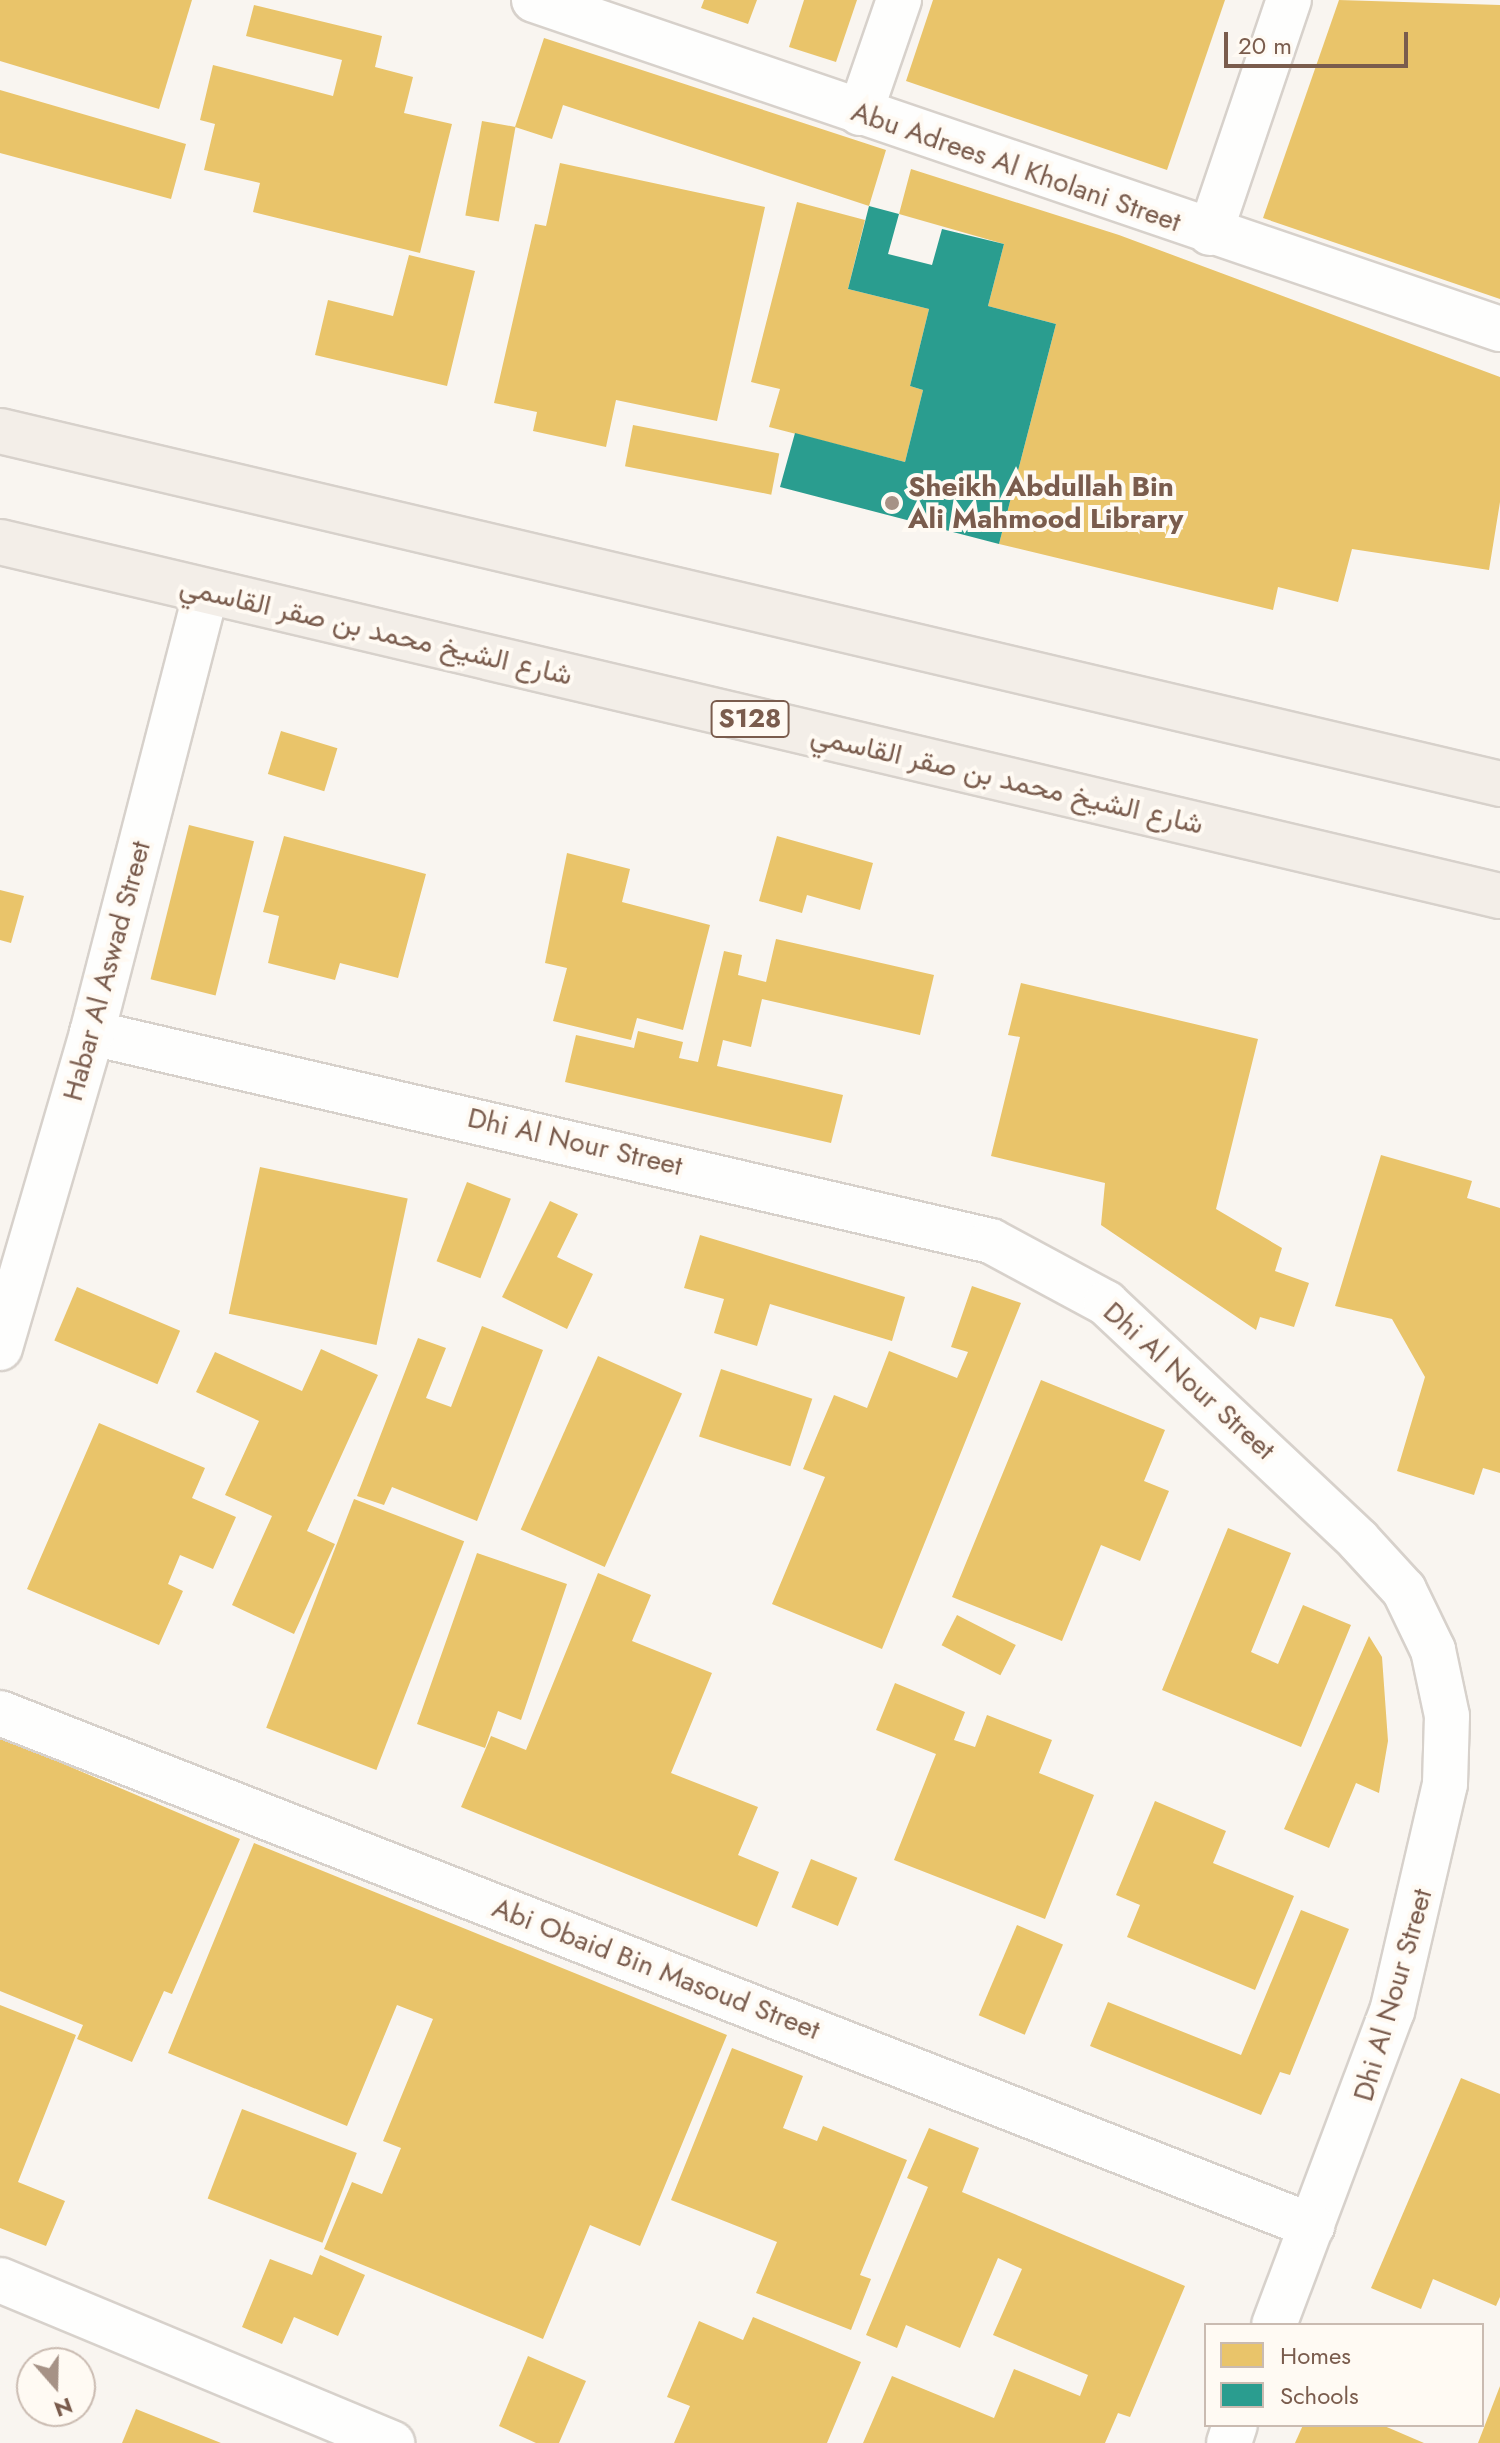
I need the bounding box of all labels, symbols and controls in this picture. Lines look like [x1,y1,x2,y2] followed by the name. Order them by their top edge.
[1228,16,1412,66] scale bar
[1238,28,1292,63] text: 20 m
[847,95,1185,239] street label: Abu Adrees Al Kholani Street
[908,470,1183,536] place label: Sheikh Abdullah Bin Ali Mahmood Library
[883,494,901,512] marker: Sheikh Abdullah Bin Ali Mahmood Library
[177,569,575,693] street label: شارع الشيخ محمد بن صقر القاسمي
[710,697,790,741] road number: S128
[808,718,1206,842] street label: شارع الشيخ محمد بن صقر القاسمي
[56,837,158,1105] street label: Habar Al Aswad Street
[464,1101,686,1183] street label: Dhi Al Nour Street
[1096,1295,1282,1467] street label: Dhi Al Nour Street
[1347,1885,1439,2105] street label: Dhi Al Nour Street
[488,1891,824,2047] street label: Abi Obaid Bin Masoud Street
[1204,2323,1484,2427] legend
[1280,2338,1351,2373] text: Homes
[16,2347,96,2427] north arrow
[1280,2378,1359,2413] text: Schools
[50,2390,77,2426] text: N

